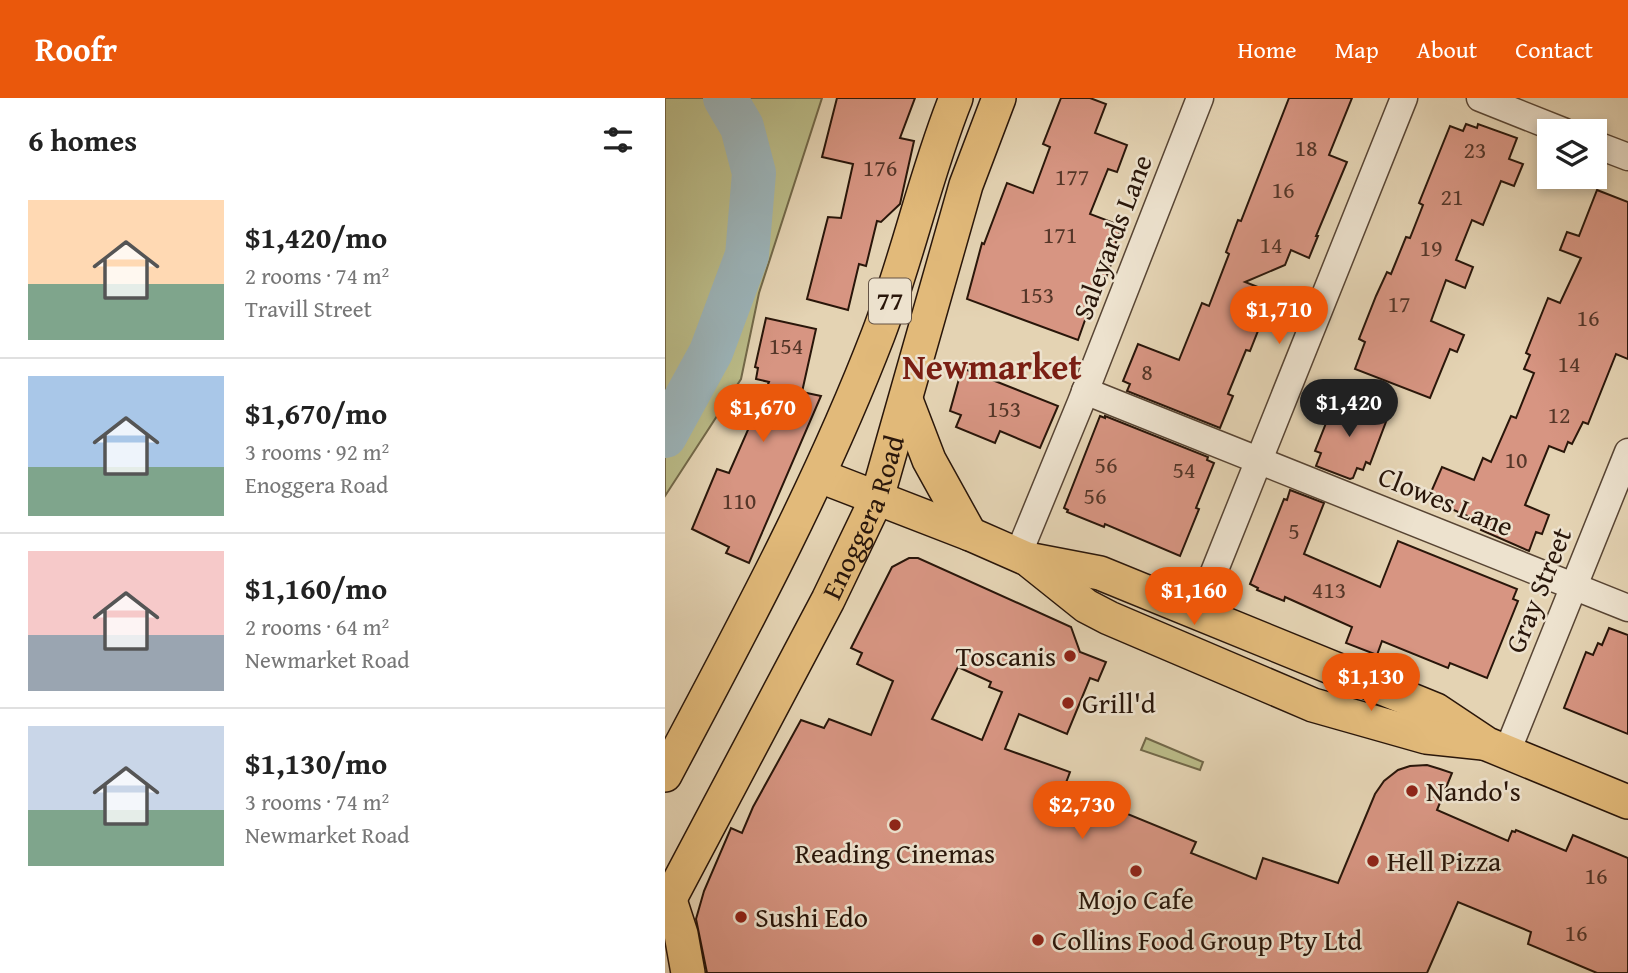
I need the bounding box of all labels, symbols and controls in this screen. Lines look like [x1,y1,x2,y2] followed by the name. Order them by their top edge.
[35,25,117,73] text: Roofr
[1238,32,1297,67] text: Home
[1335,32,1379,67] text: Map
[1417,32,1477,67] text: About
[1515,32,1593,67] text: Contact
[28,118,137,162] text: 6 homes
[1537,119,1607,189] map controls
[1537,119,1607,189] button: layers
[599,121,637,159] icon: filters
[1294,130,1318,165] house number: 18
[1463,132,1487,167] house number: 23
[1061,148,1162,325] street label: Saleyards Lane
[863,150,897,185] house number: 176
[1055,159,1089,194] house number: 177
[1271,172,1295,207] house number: 16
[1440,179,1464,214] house number: 21
[245,215,387,259] text: $1,420/mo
[1043,217,1077,252] house number: 171
[1259,227,1283,262] house number: 14
[84,228,168,312] icon: home
[1419,230,1443,265] house number: 19
[245,259,389,292] text: 2 rooms · 74 m²
[1020,277,1054,312] house number: 153
[869,278,911,324] road number: 77
[1222,286,1336,346] pin: $1,710
[1387,286,1411,321] house number: 17
[245,292,372,325] text: Travill Street
[1246,292,1312,325] text: $1,710
[1576,300,1600,335] house number: 16
[769,328,803,363] house number: 154
[902,341,1082,392] district label: Newmarket
[1557,346,1581,381] house number: 14
[1141,354,1153,389] house number: 8
[1292,380,1406,439] pin: $1,420
[706,384,820,444] pin: $1,670
[1316,385,1382,418] text: $1,420
[730,390,796,423] text: $1,670
[245,391,387,435] text: $1,670/mo
[987,391,1021,426] house number: 153
[1547,397,1571,432] house number: 12
[84,404,168,488] icon: home
[810,430,914,606] street label: Enoggera Road
[245,435,389,468] text: 3 rooms · 92 m²
[1504,442,1528,477] house number: 10
[1094,447,1118,482] house number: 56
[1172,452,1196,487] house number: 54
[1372,455,1520,546] street label: Clowes Lane
[245,468,388,501] text: Enoggera Road
[1083,478,1107,513] house number: 56
[722,483,756,518] house number: 110
[1288,513,1300,548] house number: 5
[1494,521,1581,659] street label: Gray Street
[245,566,387,610] text: $1,160/mo
[1137,568,1251,627] pin: $1,160
[1312,572,1346,607] house number: 413
[1161,573,1227,606] text: $1,160
[84,579,168,663] icon: home
[245,610,389,643] text: 2 rooms · 64 m²
[956,635,1056,676] place label: Toscanis
[245,643,410,676] text: Newmarket Road
[1062,648,1078,664] marker: Toscanis
[1314,654,1428,713] pin: $1,130
[1338,659,1404,692] text: $1,130
[1082,682,1156,723] place label: Grill'd
[1060,695,1076,711] marker: Grill'd
[245,741,387,785] text: $1,130/mo
[84,754,168,838] icon: home
[1426,770,1521,811] place label: Nando's
[1025,782,1139,841] pin: $2,730
[1404,783,1420,799] marker: Nando's
[245,785,389,818] text: 3 rooms · 74 m²
[1049,787,1115,820] text: $2,730
[887,817,903,833] marker: Reading Cinemas
[245,818,410,851] text: Newmarket Road
[795,832,995,873] place label: Reading Cinemas
[1387,840,1502,881] place label: Hell Pizza
[1365,853,1381,869] marker: Hell Pizza
[1584,858,1608,893] house number: 16
[1128,863,1144,879] marker: Mojo Cafe
[1078,878,1194,919] place label: Mojo Cafe
[755,896,868,937] place label: Sushi Edo
[733,909,749,925] marker: Sushi Edo
[1564,915,1588,950] house number: 16
[1052,919,1362,960] place label: Collins Food Group Pty Ltd
[1030,932,1046,948] marker: Collins Food Group Pty Ltd

